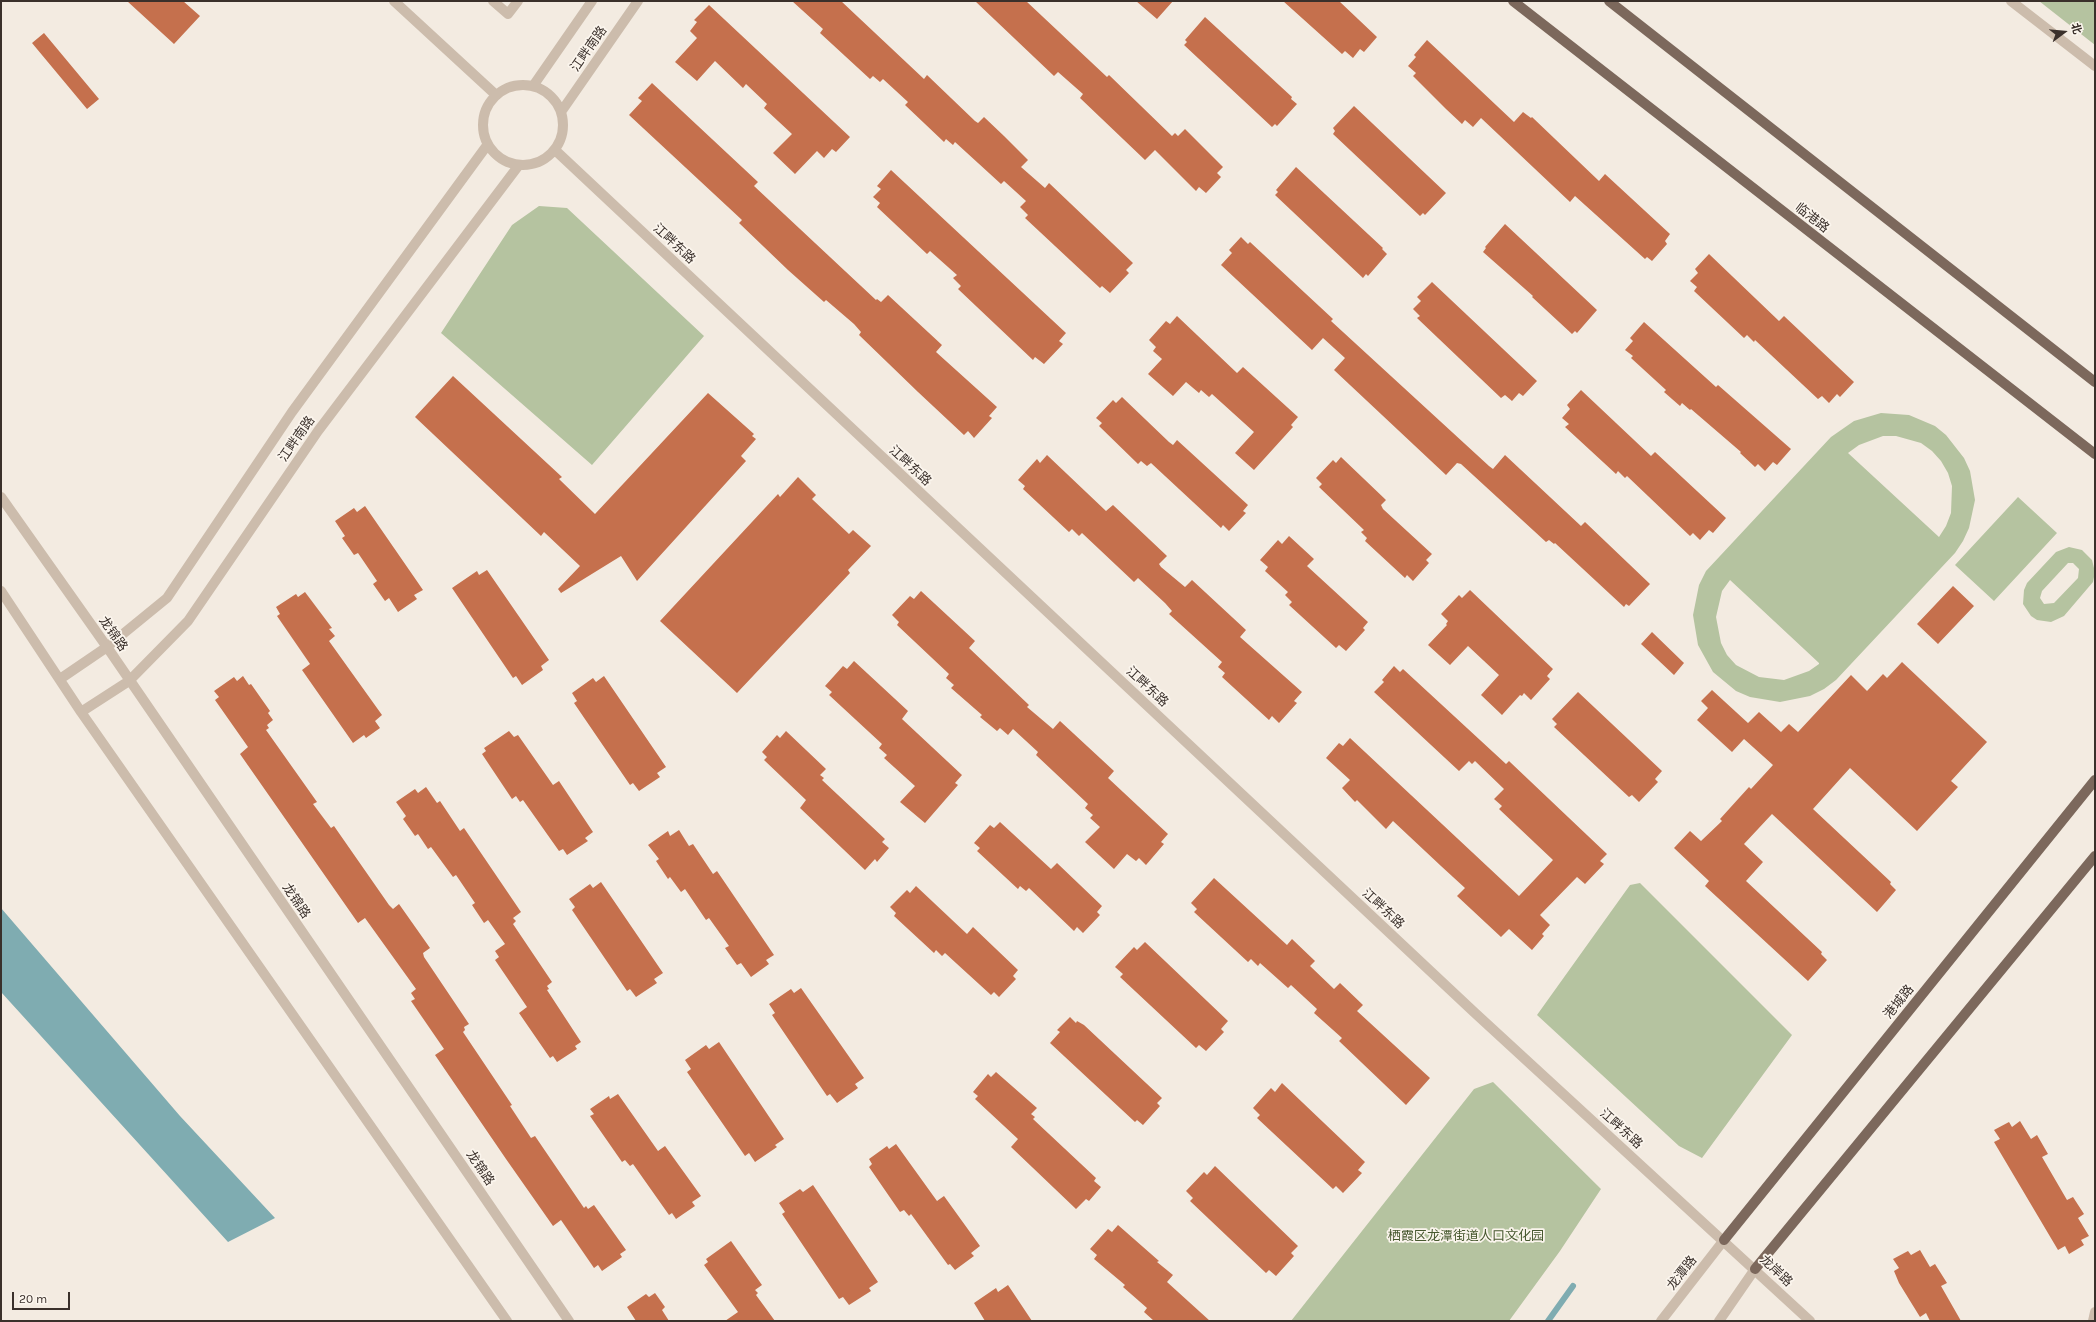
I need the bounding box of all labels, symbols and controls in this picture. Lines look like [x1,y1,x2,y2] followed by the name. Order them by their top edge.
[2044,12,2084,52] north arrow
[2068,21,2084,36] text: 北
[568,23,610,75] street label: 江畔南路
[1792,200,1832,236] street label: 临港路
[650,221,698,267] street label: 江畔东路
[276,413,318,465] street label: 江畔南路
[886,443,934,489] street label: 江畔东路
[95,614,131,654] street label: 龙锦路
[1123,664,1171,710] street label: 江畔东路
[279,880,313,922] street label: 龙锦路
[1359,886,1407,932] street label: 江畔东路
[1881,982,1917,1022] street label: 港城路
[1596,1106,1646,1152] street label: 江畔东路
[463,1147,497,1189] street label: 龙锦路
[1388,1228,1544,1244] park label: 栖霞区龙潭街道人口文化园
[1756,1252,1796,1290] street label: 龙岸路
[1664,1253,1700,1293] street label: 龙潭路
[14,1284,72,1310] scale bar
[19,1292,47,1306] text: 20 m

